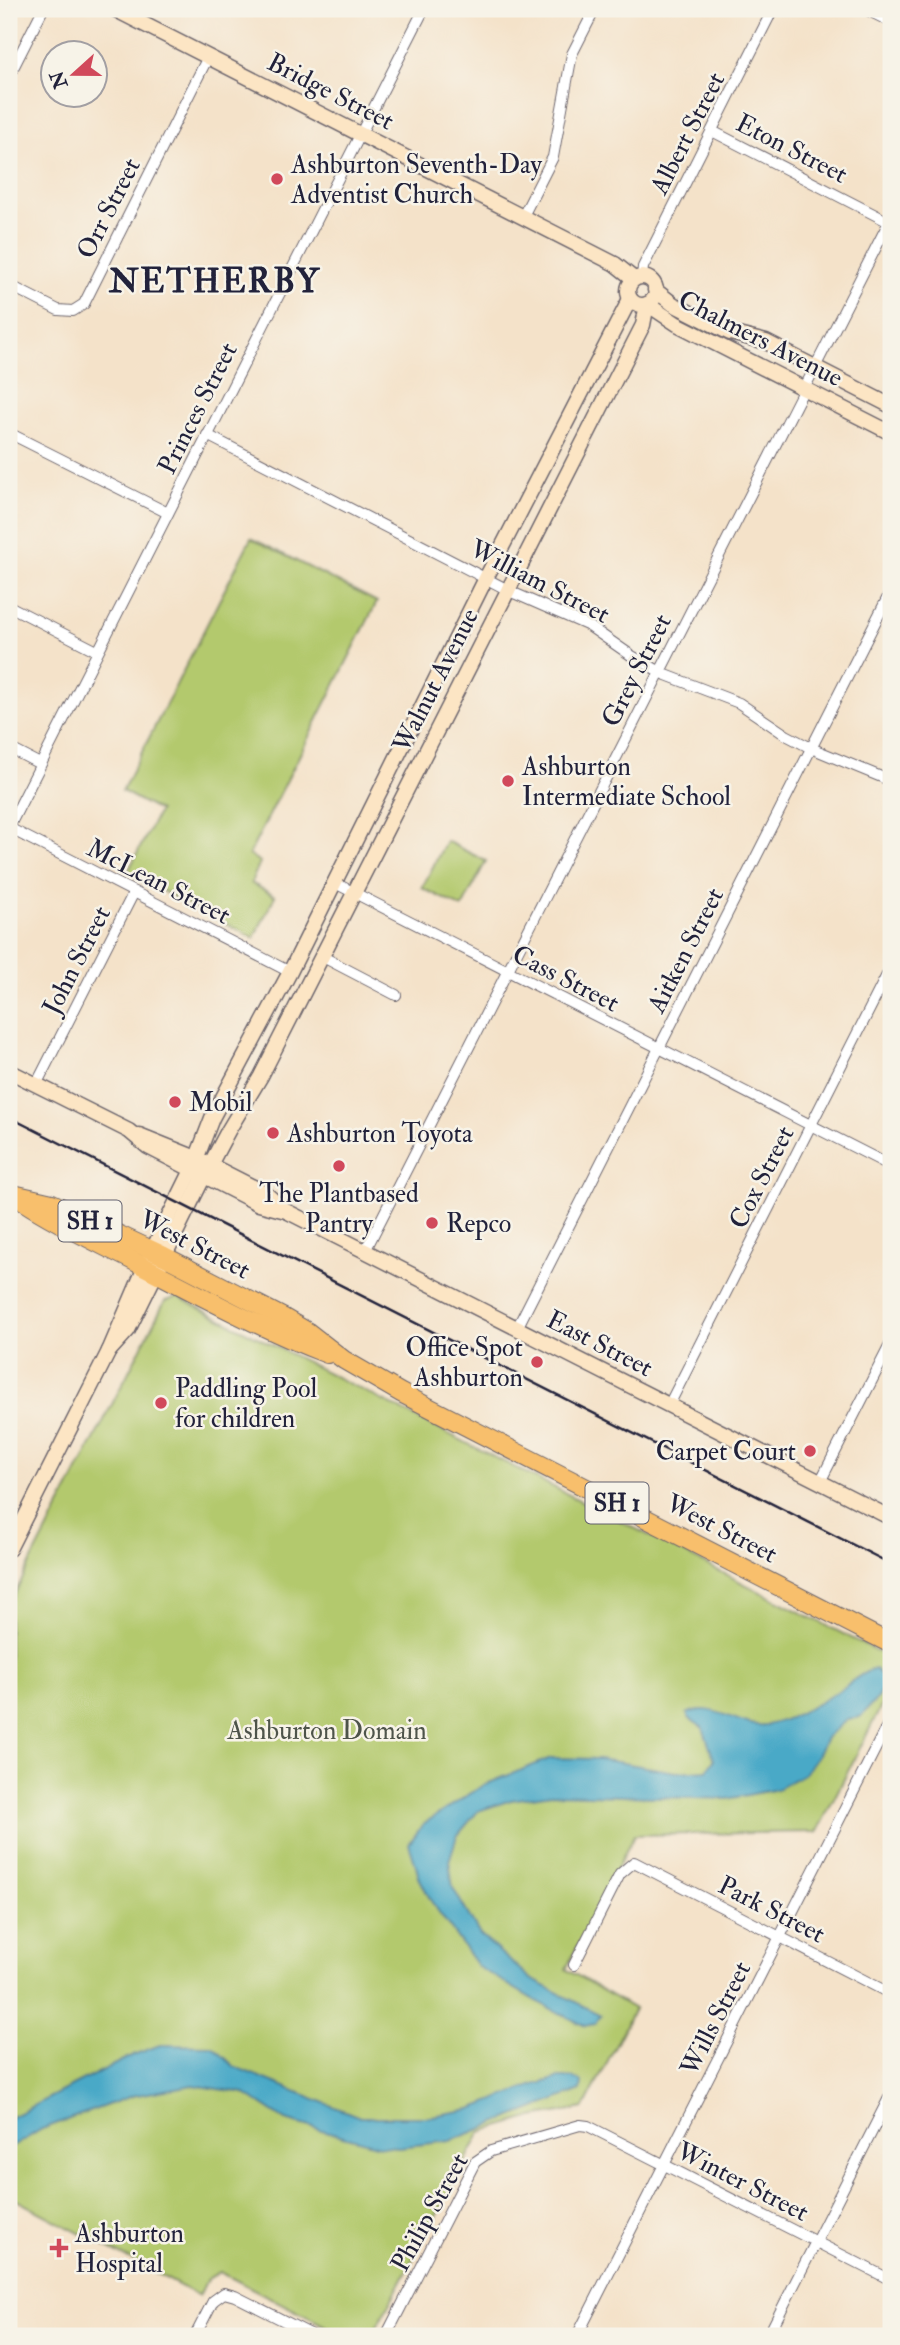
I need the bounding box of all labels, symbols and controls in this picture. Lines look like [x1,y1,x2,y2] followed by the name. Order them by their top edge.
[38,38,108,108] north arrow
[262,46,399,137] street label: Bridge Street
[44,67,74,93] text: N
[643,67,732,201] street label: Albert Street
[730,107,853,191] street label: Eton Street
[290,149,543,211] place label: Ashburton Seventh-Day Adventist Church
[70,153,148,264] street label: Orr Street
[269,171,285,187] marker: Ashburton Seventh-Day Adventist Church
[108,261,321,302] district label: NETHERBY
[673,284,848,394] street label: Chalmers Avenue
[151,337,245,480] street label: Princes Street
[463,533,615,631] street label: William Street
[385,603,486,759] street label: Walnut Avenue
[595,609,679,732] street label: Grey Street
[521,751,731,813] place label: Ashburton Intermediate School
[500,773,516,789] marker: Ashburton Intermediate School
[81,832,236,932] street label: McLean Street
[640,883,731,1019] street label: Aitken Street
[35,901,118,1021] street label: John Street
[507,938,624,1019] street label: Cass Street
[189,1087,253,1119] place label: Mobil
[167,1094,183,1110] marker: Mobil
[286,1118,473,1150] place label: Ashburton Toyota
[722,1121,801,1234] street label: Cox Street
[265,1125,281,1141] marker: Ashburton Toyota
[331,1158,347,1174] marker: The Plantbased Pantry
[259,1178,419,1240] place label: The Plantbased Pantry
[58,1200,122,1241] road number: SH 1
[133,1203,255,1286] street label: West Street
[446,1208,511,1241] place label: Repco
[424,1215,440,1231] marker: Repco
[541,1304,658,1384] street label: East Street
[406,1332,523,1394] place label: Office Spot Ashburton
[529,1354,545,1370] marker: Office Spot Ashburton
[175,1373,318,1435] place label: Paddling Pool for children
[153,1395,169,1411] marker: Paddling Pool for children
[656,1436,796,1469] place label: Carpet Court
[802,1443,818,1459] marker: Carpet Court
[586,1483,648,1524] road number: SH 1
[660,1487,782,1570] street label: West Street
[226,1715,427,1747] park label: Ashburton Domain
[713,1869,830,1950] street label: Park Street
[673,1956,758,2082] street label: Wills Street
[670,2135,814,2229] street label: Winter Street
[384,2148,476,2278] street label: Philip Street
[74,2218,184,2281] place label: Ashburton Hospital
[49,2238,69,2258] marker: Ashburton Hospital

